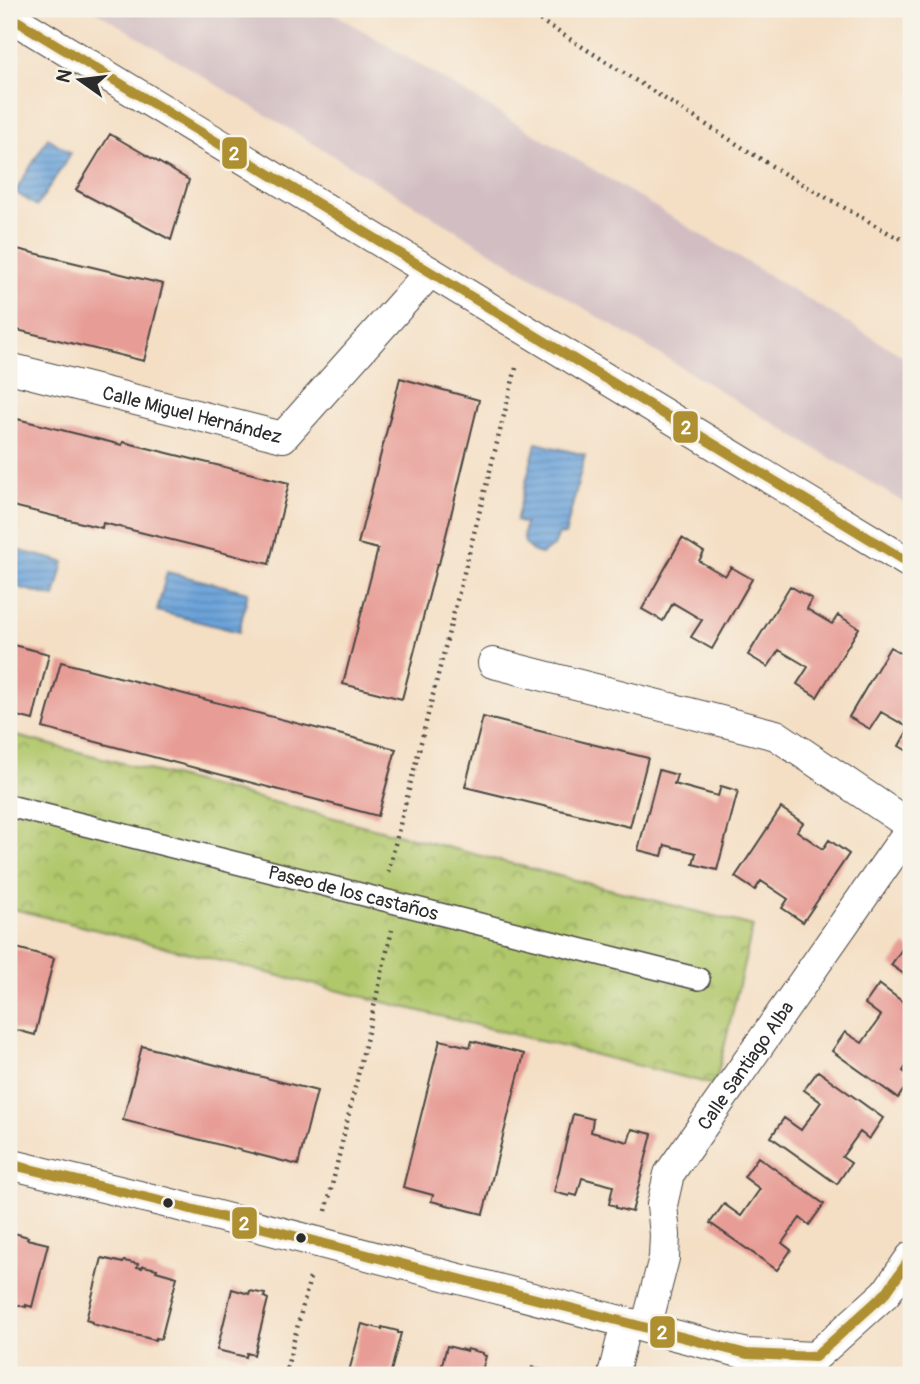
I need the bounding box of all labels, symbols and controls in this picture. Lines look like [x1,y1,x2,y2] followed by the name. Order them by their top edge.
[46,46,116,116] north arrow
[51,67,78,85] text: N
[221,136,248,170] line badge: 2
[229,142,240,166] text: 2
[100,381,284,449] street label: Calle Miguel Hernández
[672,410,699,444] line badge: 2
[681,416,692,440] text: 2
[266,860,441,926] street label: Paseo de los castaños
[693,997,799,1135] street label: Calle Santiago Alba
[161,1196,175,1210] unlabelled marker
[231,1206,258,1240] line badge: 2
[239,1212,250,1236] text: 2
[294,1231,308,1245] unlabelled marker
[649,1315,676,1349] line badge: 2
[657,1321,668,1345] text: 2

